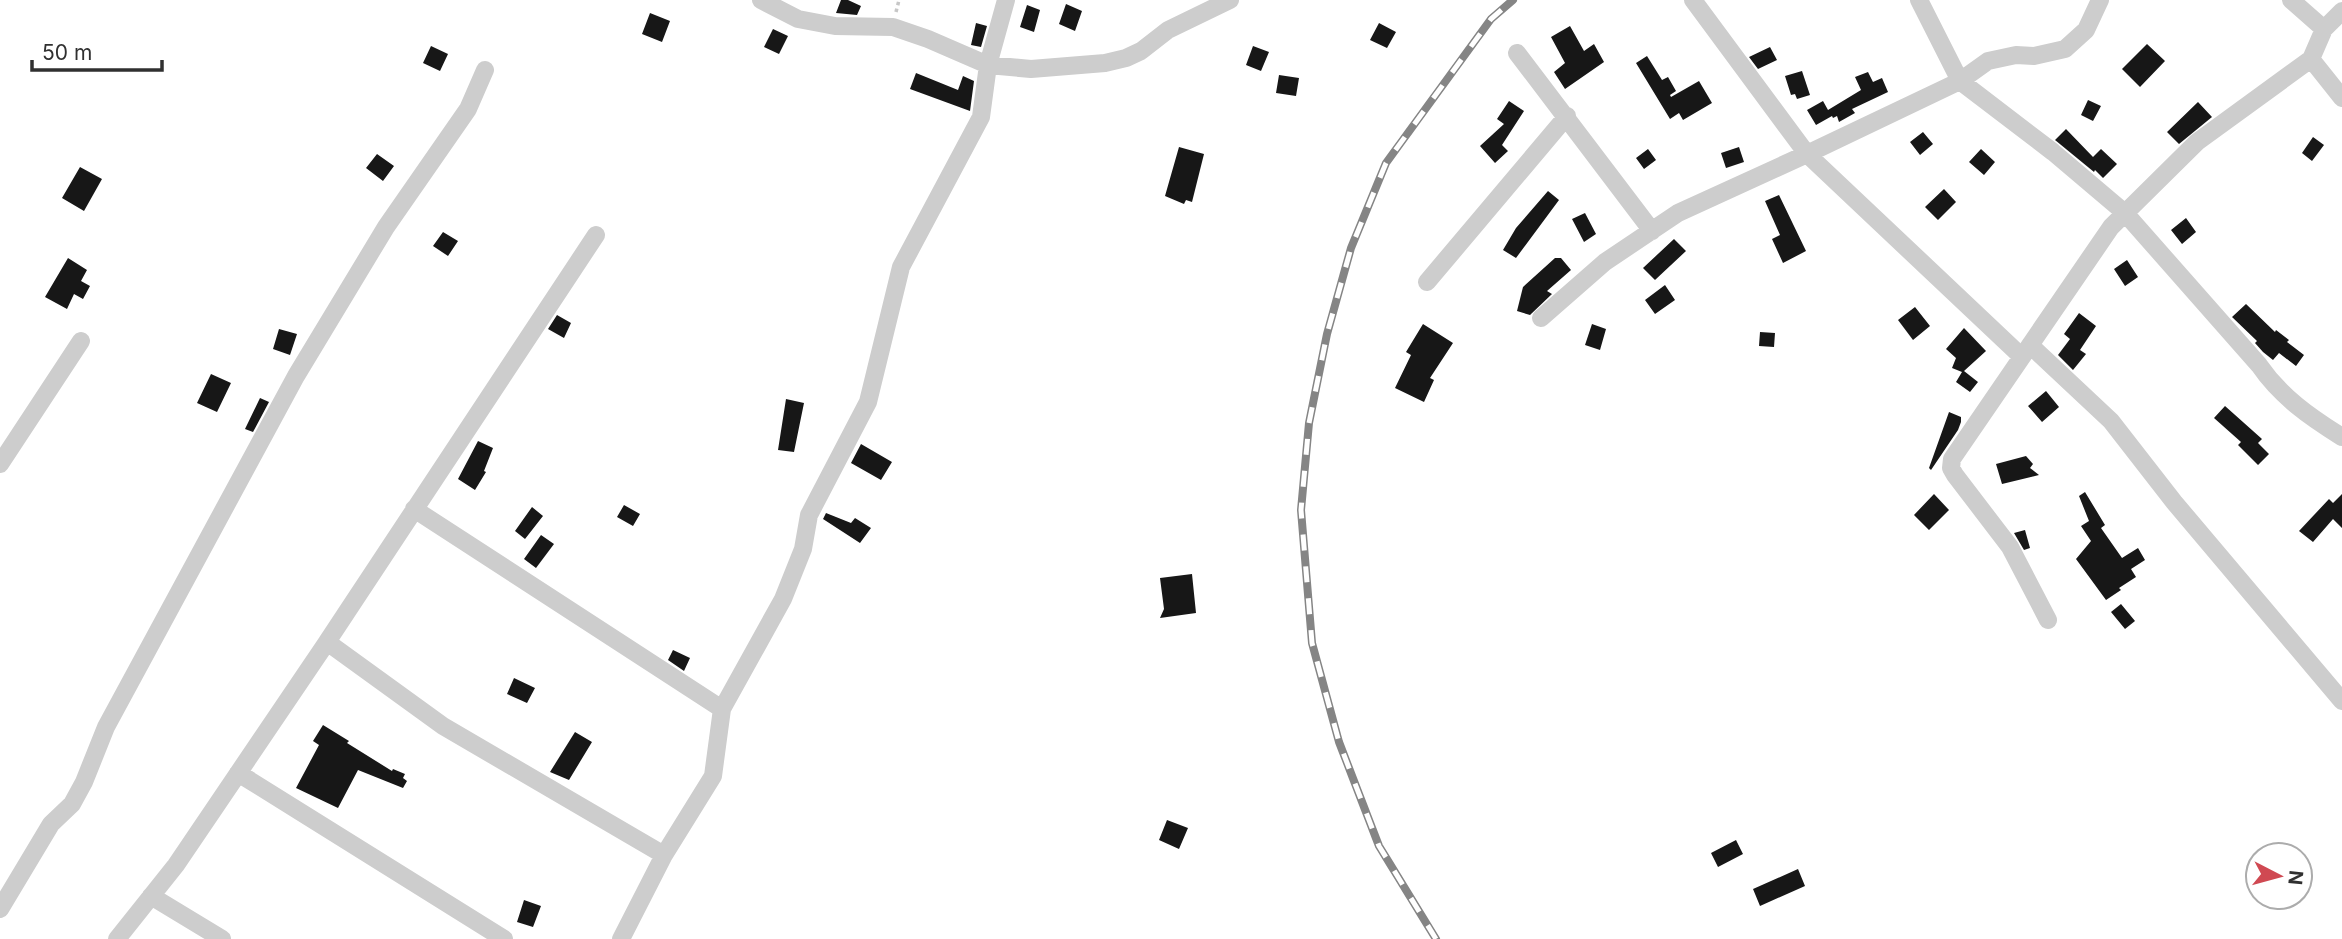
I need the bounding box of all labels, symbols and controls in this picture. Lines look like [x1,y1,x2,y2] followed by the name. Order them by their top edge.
[32,28,161,72] scale bar
[42,40,92,65] text: 50 m
[2244,841,2314,911] north arrow
[2283,869,2308,886] text: N

